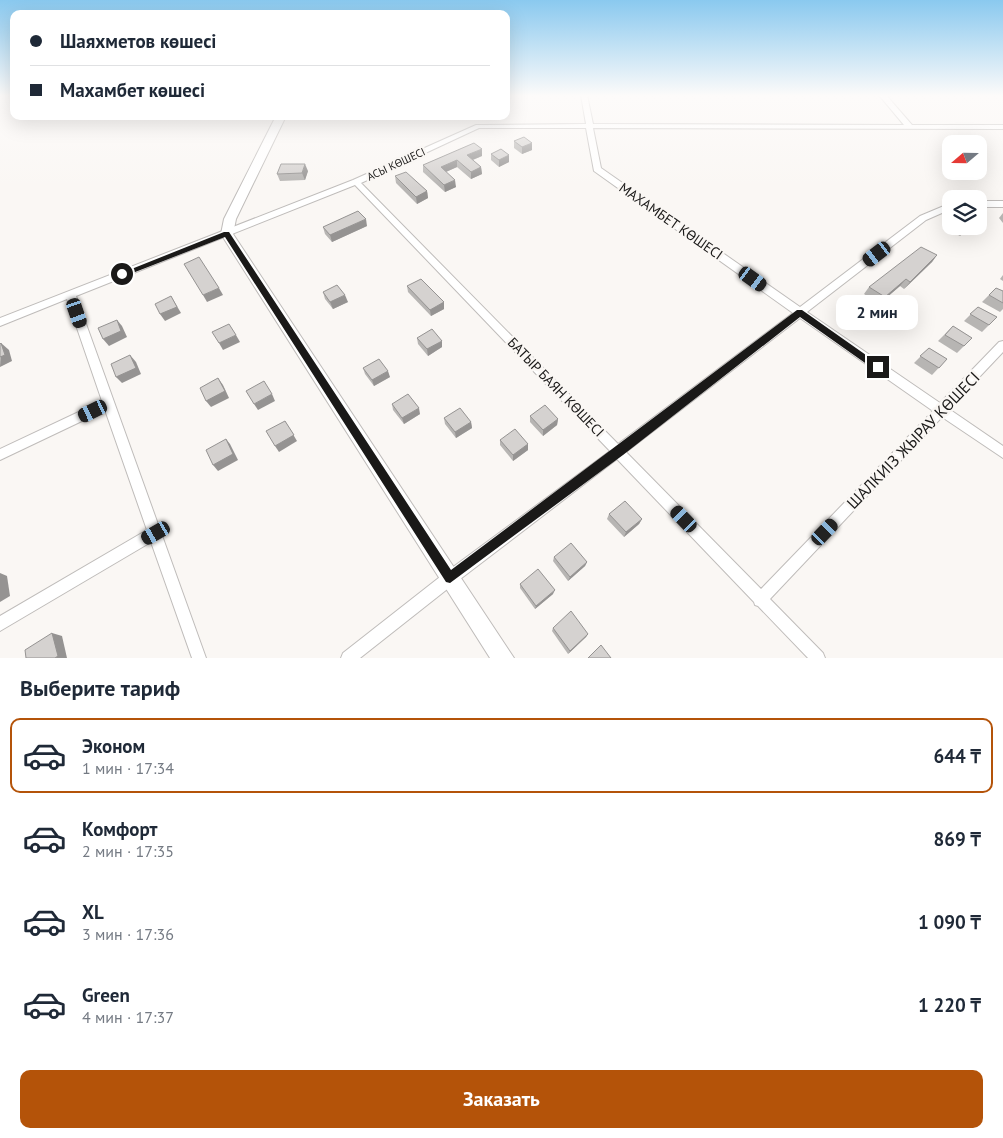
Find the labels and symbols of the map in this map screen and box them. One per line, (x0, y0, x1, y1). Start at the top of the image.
north arrow (942, 135, 988, 180)
street label: АСЫ КӨШЕСІ (365, 144, 427, 184)
street label: МАХАМБЕТ КӨШЕСІ (616, 178, 726, 264)
car (860, 239, 893, 269)
route start (111, 263, 133, 285)
car (736, 264, 769, 294)
callout: 2 мин (837, 294, 919, 330)
car (65, 296, 88, 330)
street label: БАТЫР БАЯН КӨШЕСІ (504, 334, 608, 440)
route end (867, 356, 889, 378)
street label: ШАЛКИІЗ ЖЫРАУ КӨШЕСІ (842, 367, 984, 513)
car (76, 398, 109, 424)
car (668, 503, 699, 535)
car (809, 516, 840, 548)
car (139, 519, 172, 547)

